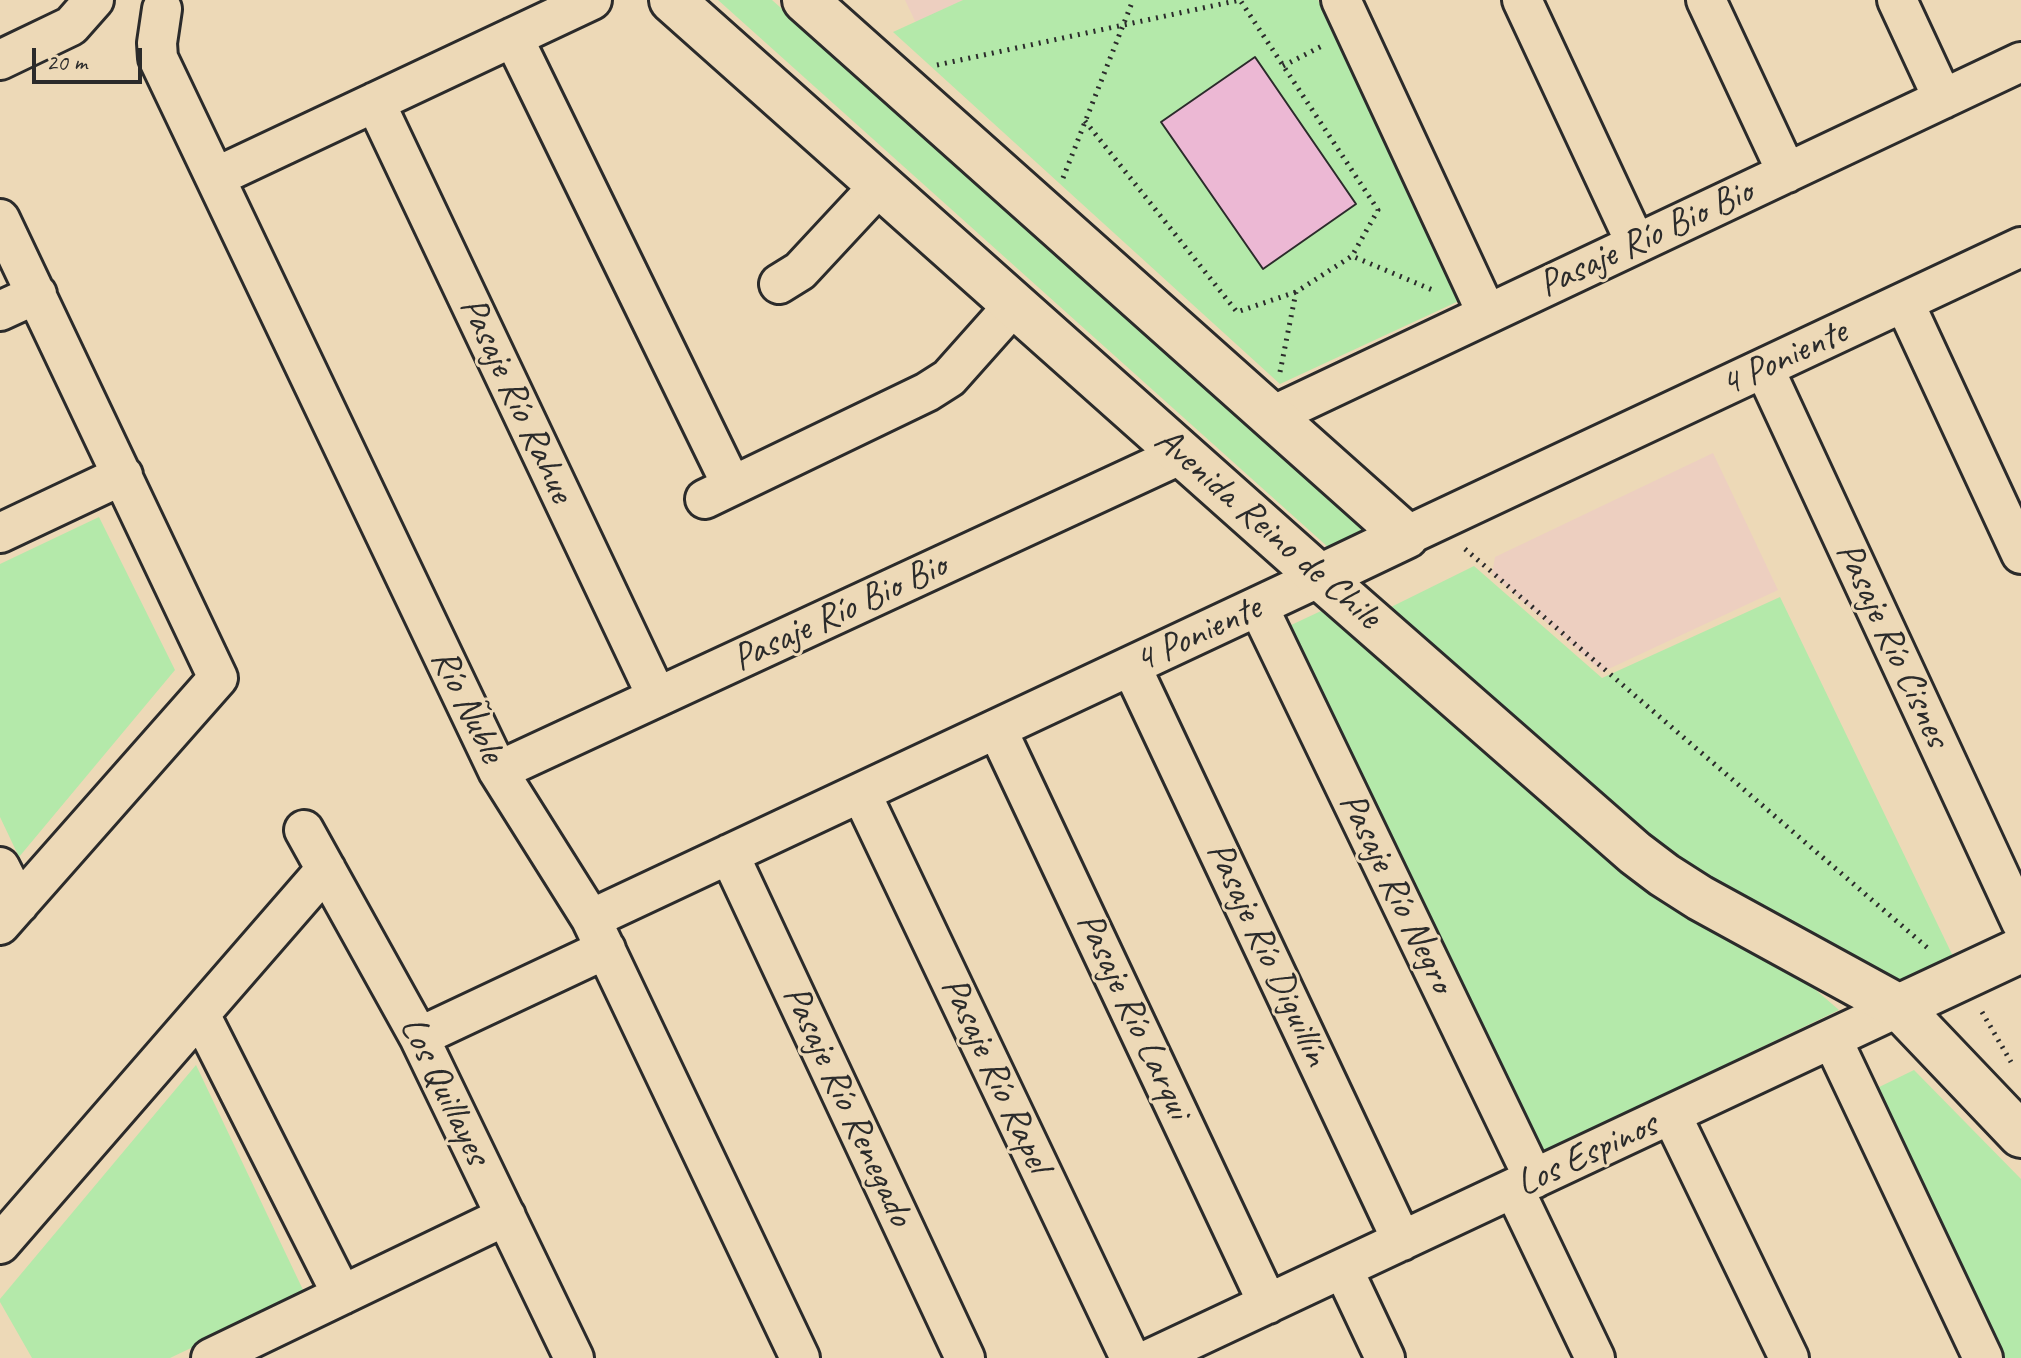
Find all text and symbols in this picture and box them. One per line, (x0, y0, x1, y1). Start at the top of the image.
scale bar (36, 32, 146, 82)
text: 20 m (46, 47, 87, 77)
street label: Pasaje Río Bio Bio (1532, 170, 1760, 308)
street label: Pasaje Río Rahue (449, 290, 583, 510)
street label: 4 Poniente (1713, 310, 1855, 408)
street label: Avenida Reino de Chile (1145, 418, 1389, 640)
street label: Pasaje Río Cisnes (1825, 535, 1959, 755)
street label: Pasaje Río Bio Bio (726, 544, 954, 682)
street label: 4 Poniente (1127, 586, 1269, 684)
street label: Río Ñuble (420, 642, 514, 770)
street label: Pasaje Río Negro (1328, 786, 1464, 1000)
street label: Pasaje Río Diguillín (1195, 835, 1339, 1073)
street label: Pasaje Río Larqui (1065, 906, 1201, 1126)
street label: Pasaje Río Rapel (930, 970, 1060, 1180)
street label: Pasaje Río Renegado (771, 979, 923, 1233)
street label: Los Quillayes (389, 1010, 499, 1172)
street label: Los Espinos (1510, 1103, 1664, 1207)

